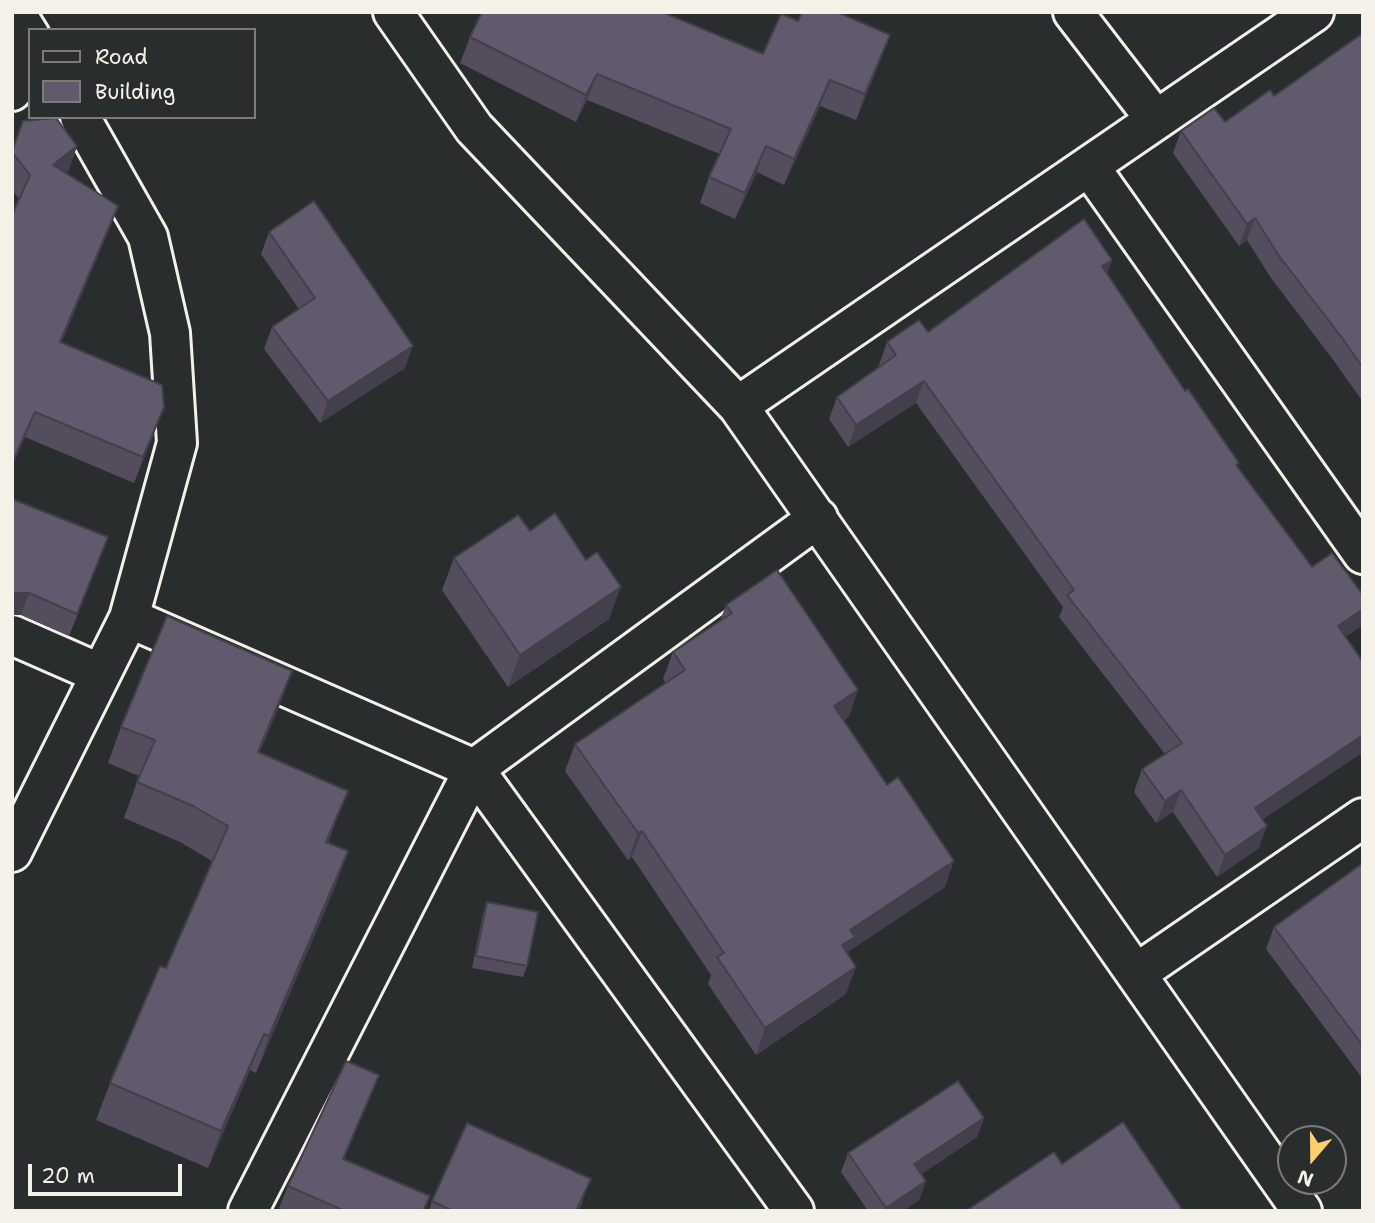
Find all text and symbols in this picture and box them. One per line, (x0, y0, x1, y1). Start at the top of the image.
legend (28, 28, 256, 119)
text: Road (95, 43, 148, 71)
text: Building (95, 78, 175, 106)
north arrow (1277, 1125, 1347, 1195)
scale bar (32, 1150, 186, 1194)
text: 20 m (41, 1162, 95, 1190)
text: N (1294, 1164, 1317, 1193)

